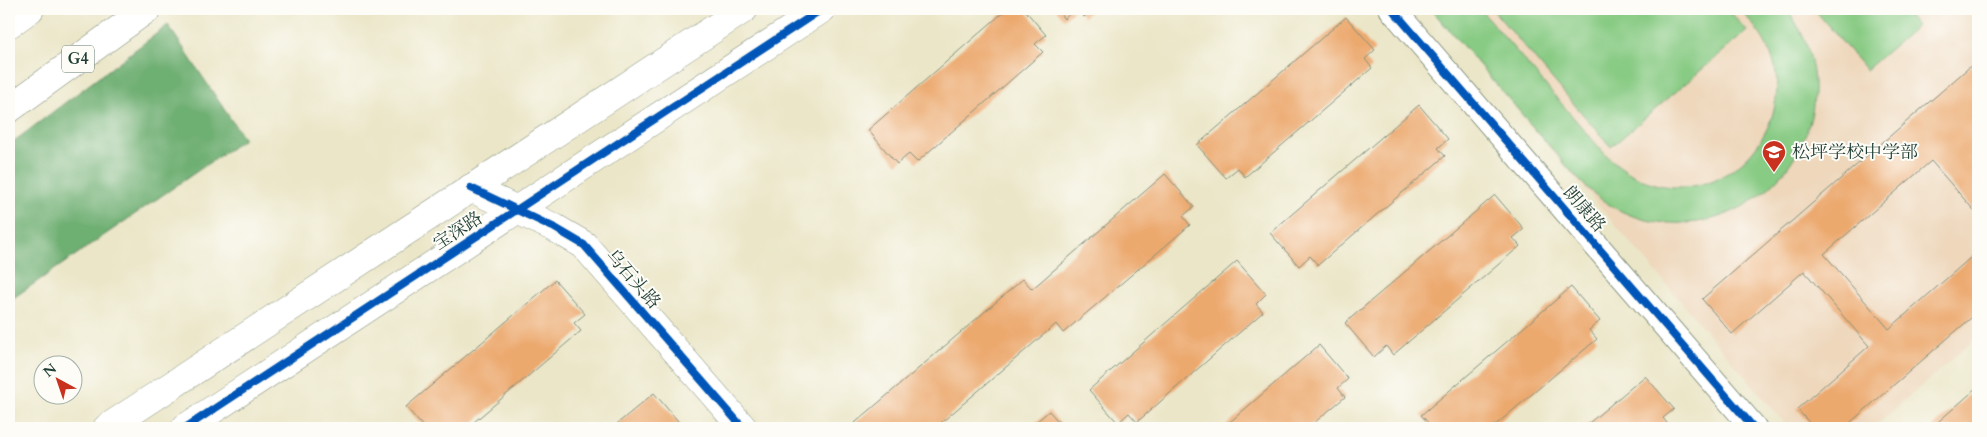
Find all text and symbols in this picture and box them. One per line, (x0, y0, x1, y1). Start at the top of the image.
road number: G4 (62, 46, 94, 72)
school or university icon: 松坪学校中学部 (1761, 139, 1787, 173)
place label: 松坪学校中学部 (1792, 140, 1918, 165)
street label: 朗康路 (1557, 180, 1611, 238)
street label: 宝深路 (429, 206, 487, 256)
street label: 乌石头路 (600, 244, 666, 314)
north arrow (32, 354, 82, 404)
text: N (39, 359, 61, 382)

